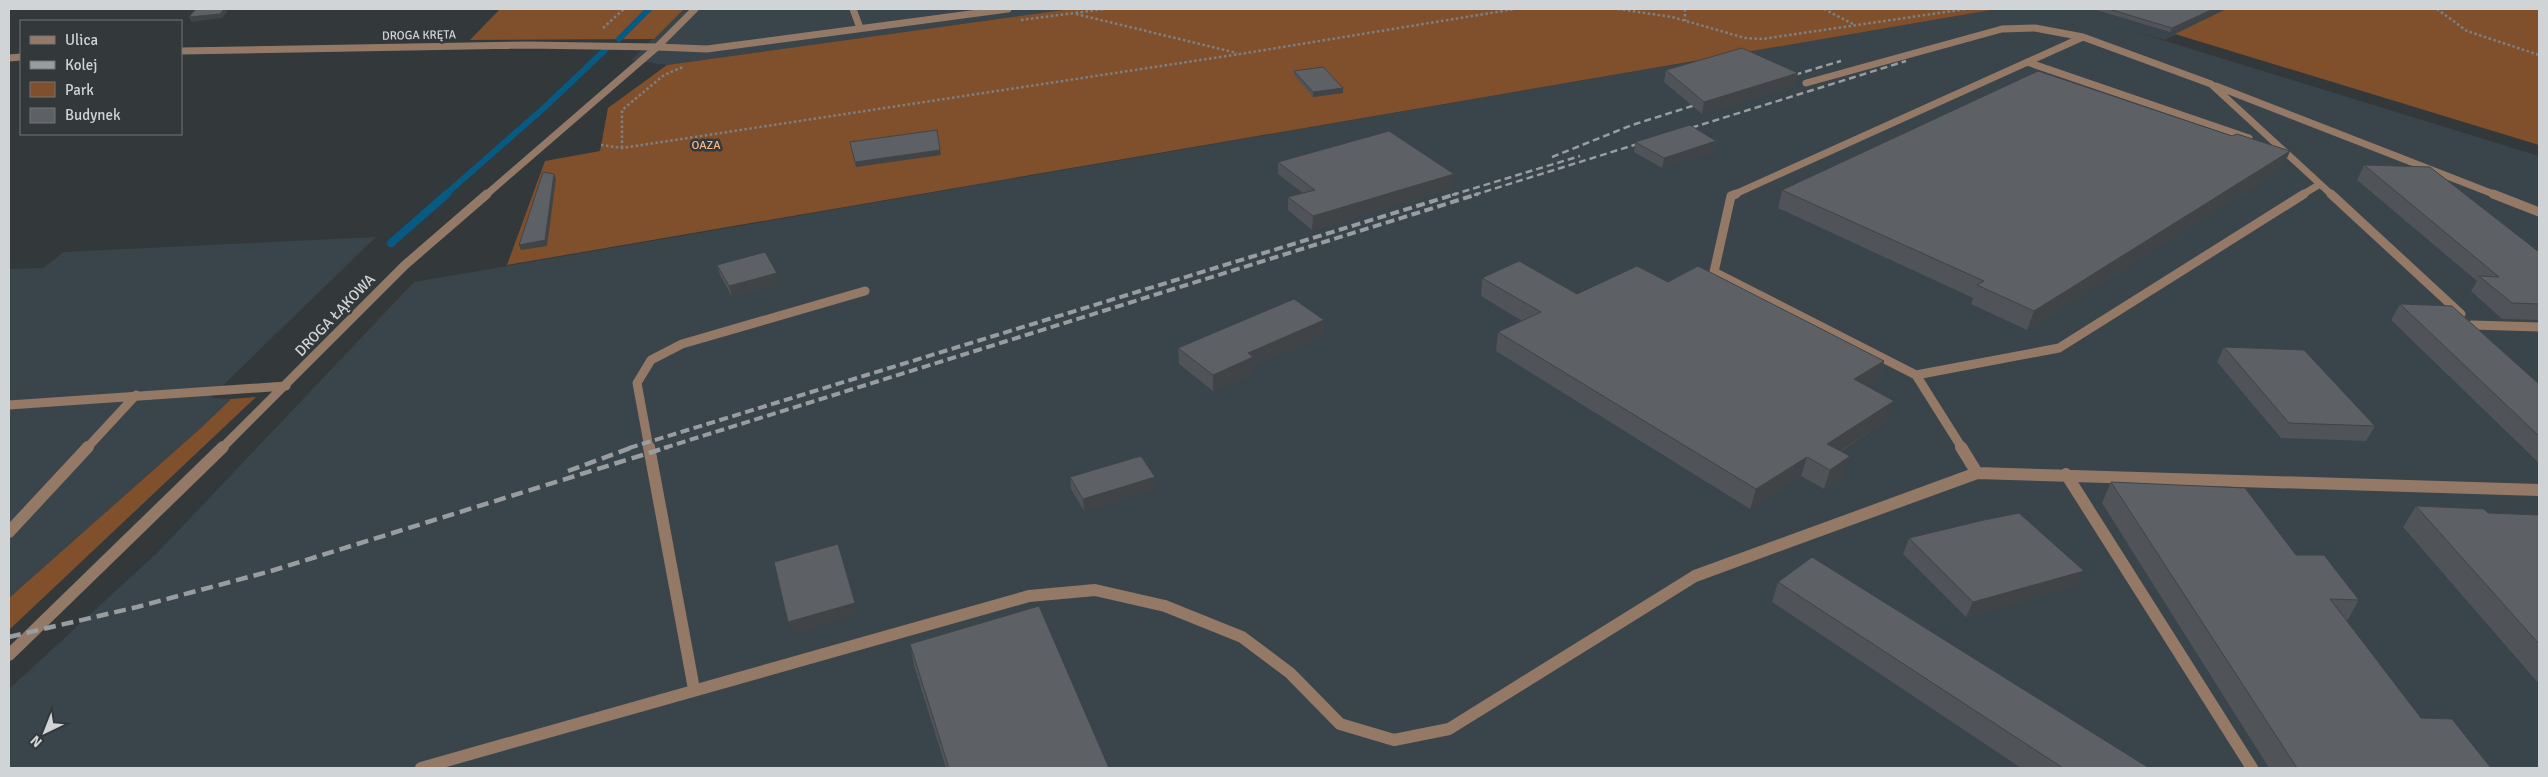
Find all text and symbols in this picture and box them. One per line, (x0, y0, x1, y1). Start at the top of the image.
legend (20, 20, 182, 135)
street label: DROGA KRĘTA (382, 27, 457, 44)
text: Ulica (65, 31, 98, 49)
text: Kolej (65, 56, 97, 74)
text: Park (65, 81, 94, 99)
text: Budynek (65, 106, 121, 124)
park label: OAZA (691, 138, 721, 153)
street label: DROGA ŁĄKOWA (291, 270, 379, 360)
north arrow (20, 707, 70, 757)
text: N (27, 732, 46, 751)

